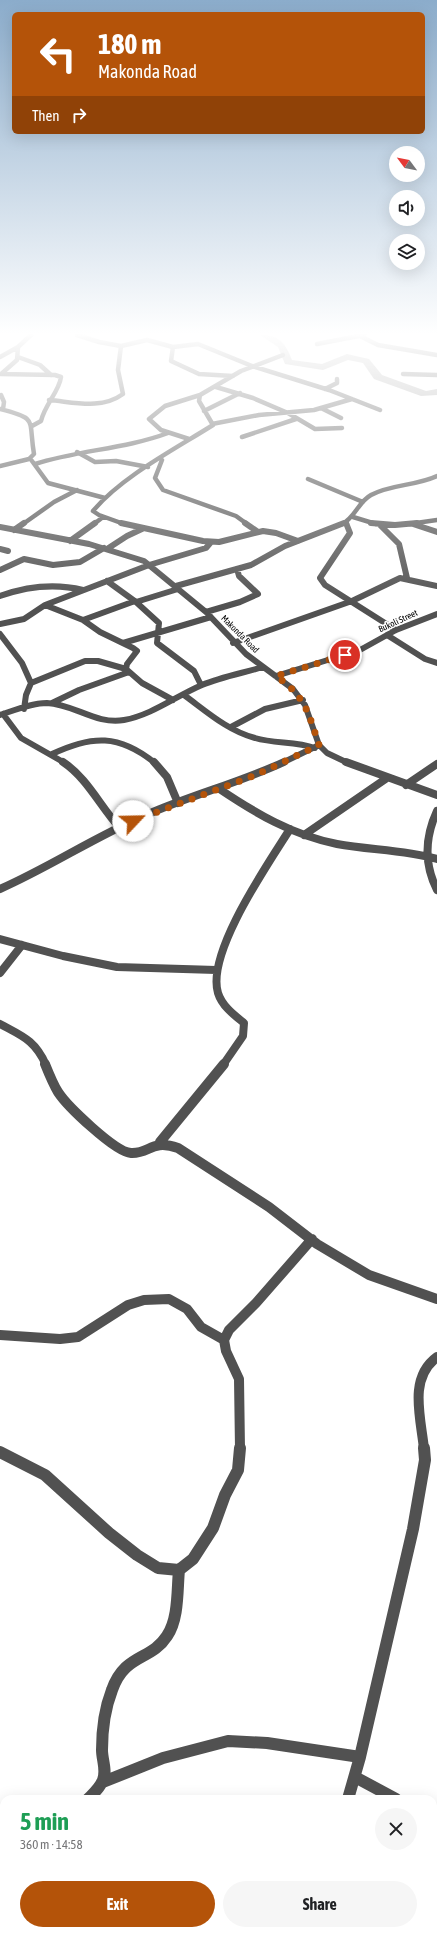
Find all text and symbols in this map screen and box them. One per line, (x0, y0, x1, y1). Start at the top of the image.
icon: left (32, 28, 84, 80)
text: 180 m (98, 28, 161, 60)
text: Makonda Road (98, 61, 197, 82)
icon: right (68, 104, 90, 126)
text: Then (32, 107, 60, 124)
north arrow (389, 146, 425, 182)
map controls (389, 146, 425, 270)
button: sound (389, 190, 425, 226)
button: layers (389, 234, 425, 270)
street label: Bukoli Street (377, 607, 420, 634)
street label: Makonda Road (219, 613, 261, 655)
pin (328, 638, 362, 672)
icon: arrive (334, 644, 356, 666)
position arrow (112, 800, 154, 842)
text: 5 min (20, 1808, 69, 1835)
button: close (375, 1808, 417, 1850)
text: 360 m · 14:58 (20, 1837, 83, 1852)
button: Exit (20, 1881, 215, 1927)
button: Share (223, 1881, 417, 1927)

